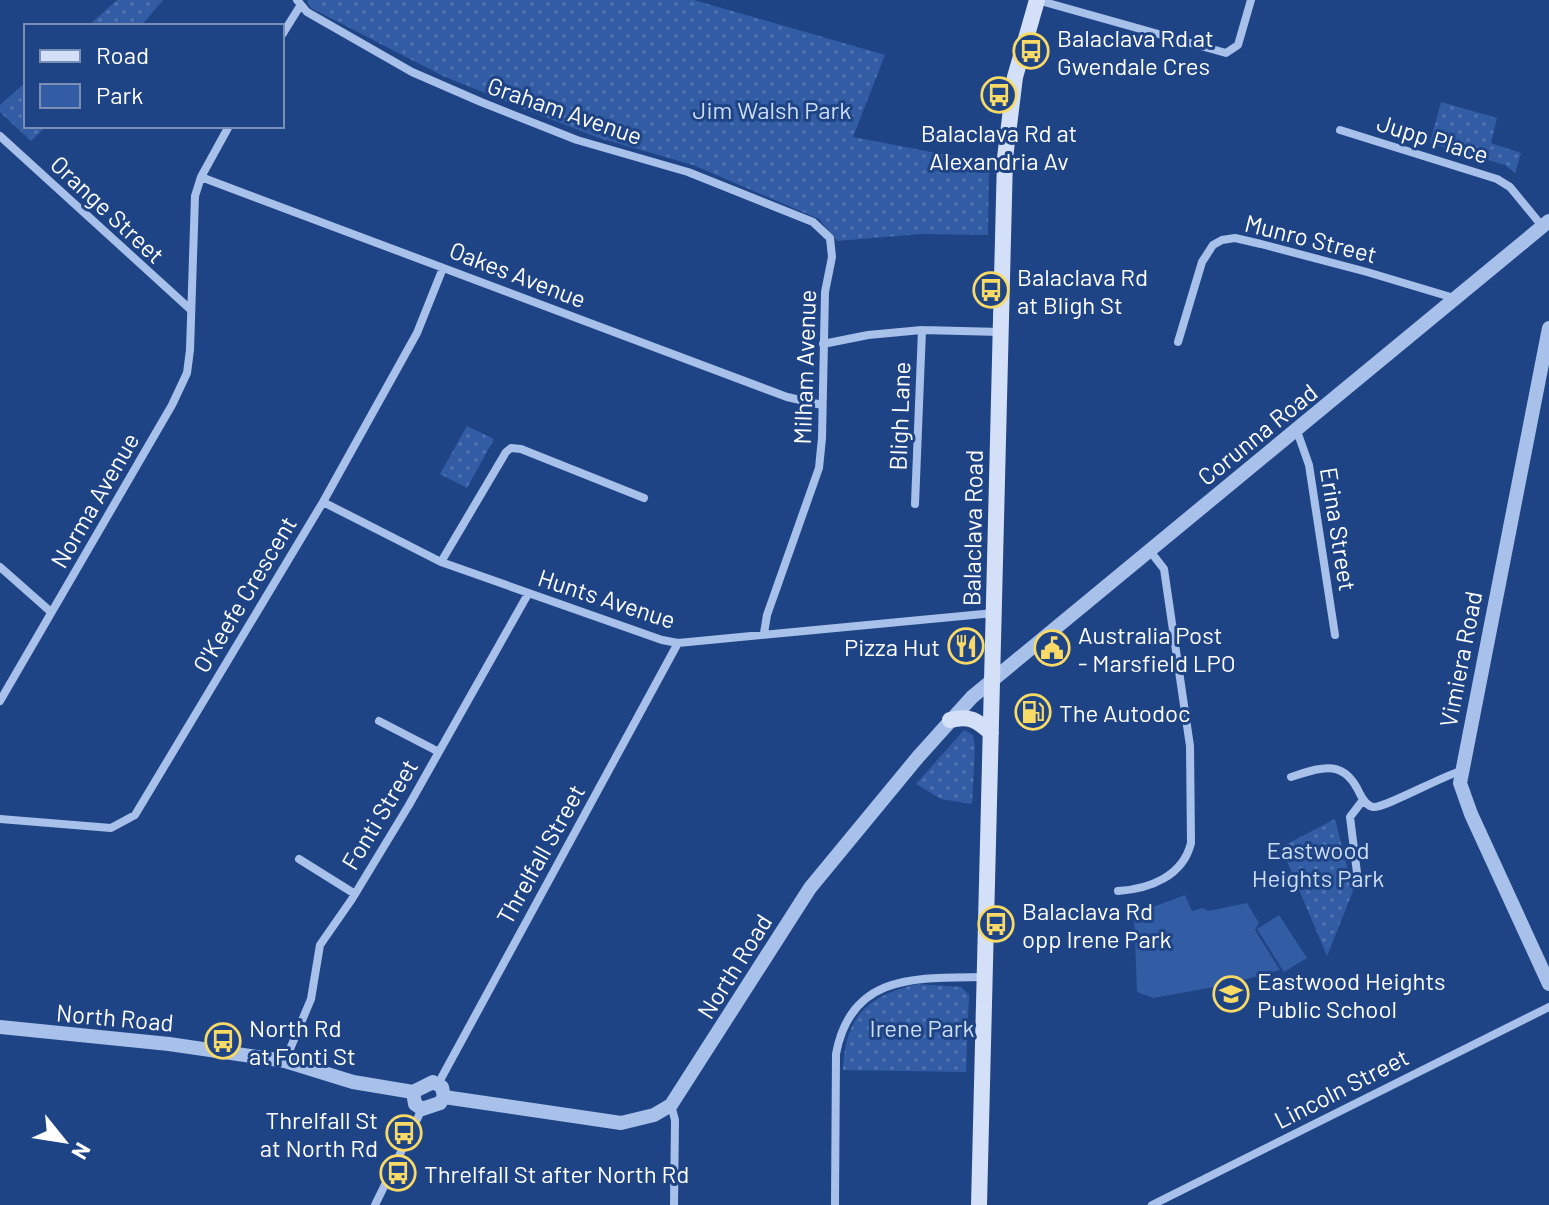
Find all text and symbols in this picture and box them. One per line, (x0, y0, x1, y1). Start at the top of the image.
place label: Balaclava Rd at Gwendale Cres (1057, 23, 1214, 80)
legend (24, 24, 284, 128)
bus stop icon: Balaclava Rd at Gwendale Cres (1012, 32, 1050, 70)
text: Road (96, 40, 149, 69)
street label: Graham Avenue (484, 70, 646, 150)
bus stop icon: Balaclava Rd at Alexandria Av (980, 76, 1018, 114)
text: Park (96, 80, 143, 109)
park label: Jim Walsh Park (693, 95, 851, 124)
street label: Jupp Place (1374, 107, 1492, 169)
place label: Balaclava Rd at Alexandria Av (921, 118, 1077, 175)
street label: Orange Street (45, 149, 171, 269)
street label: Munro Street (1242, 208, 1380, 268)
street label: Oakes Avenue (446, 235, 590, 313)
place label: Balaclava Rd at Bligh St (1017, 262, 1148, 319)
bus stop icon: Balaclava Rd at Bligh St (972, 271, 1010, 309)
street label: Milham Avenue (787, 289, 821, 445)
street label: Bligh Lane (883, 361, 915, 471)
street label: Corunna Road (1191, 377, 1323, 491)
street label: Norma Avenue (44, 427, 144, 573)
street label: Balaclava Road (956, 450, 988, 606)
street label: Erina Street (1315, 465, 1363, 593)
street label: O'Keefe Crescent (186, 511, 302, 677)
street label: Hunts Avenue (535, 562, 679, 634)
street label: Vimiera Road (1433, 589, 1487, 729)
place label: Australia Post - Marsfield LPO (1078, 620, 1236, 677)
restaurant icon: Pizza Hut (947, 627, 985, 665)
public building icon: Australia Post - Marsfield LPO (1033, 629, 1071, 667)
place label: Pizza Hut (844, 632, 940, 661)
fuel station icon: The Autodoc (1014, 693, 1052, 731)
place label: The Autodoc (1059, 698, 1191, 727)
street label: Fonti Street (335, 753, 423, 875)
street label: Threlfall Street (490, 779, 590, 929)
park label: Eastwood Heights Park (1252, 835, 1384, 892)
place label: Balaclava Rd opp Irene Park (1022, 896, 1172, 953)
bus stop icon: Balaclava Rd opp Irene Park (977, 905, 1015, 943)
street label: North Road (690, 908, 778, 1024)
place label: Eastwood Heights Public School (1257, 966, 1446, 1023)
school or university icon: Eastwood Heights Public School (1212, 975, 1250, 1013)
street label: North Road (55, 997, 175, 1037)
place label: North Rd at Fonti St (249, 1013, 356, 1070)
park label: Irene Park (869, 1013, 975, 1042)
bus stop icon: North Rd at Fonti St (204, 1022, 242, 1060)
street label: Lincoln Street (1269, 1042, 1413, 1134)
north arrow (24, 1101, 104, 1181)
place label: Threlfall St at North Rd (260, 1105, 378, 1162)
bus stop icon: Threlfall St at North Rd (385, 1114, 423, 1152)
text: N (67, 1139, 97, 1164)
bus stop icon: Threlfall St after North Rd (379, 1154, 417, 1192)
place label: Threlfall St after North Rd (424, 1159, 689, 1188)

